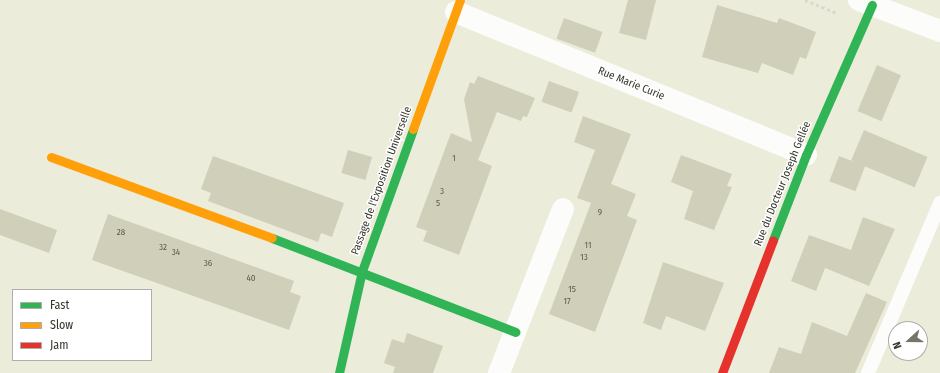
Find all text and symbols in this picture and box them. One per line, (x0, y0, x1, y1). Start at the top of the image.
street label: Rue Marie Curie (596, 65, 666, 103)
street label: Passage de l'Exposition Universelle (349, 105, 415, 257)
street label: Rue du Docteur Joseph Gellée (752, 120, 814, 248)
house number: 1 (452, 153, 456, 163)
house number: 3 (440, 186, 444, 196)
house number: 5 (436, 198, 440, 208)
house number: 9 (598, 207, 602, 217)
house number: 28 (117, 227, 125, 237)
house number: 11 (585, 240, 591, 250)
house number: 32 (159, 242, 167, 252)
house number: 34 (172, 247, 180, 257)
house number: 13 (580, 252, 588, 262)
house number: 36 (204, 258, 212, 268)
house number: 40 (246, 273, 256, 283)
house number: 15 (568, 284, 576, 294)
legend (12, 289, 152, 361)
house number: 17 (563, 296, 571, 306)
text: Fast (50, 298, 69, 312)
text: Slow (50, 318, 73, 332)
north arrow (888, 321, 928, 361)
text: Jam (50, 338, 68, 352)
text: N (890, 340, 905, 351)

